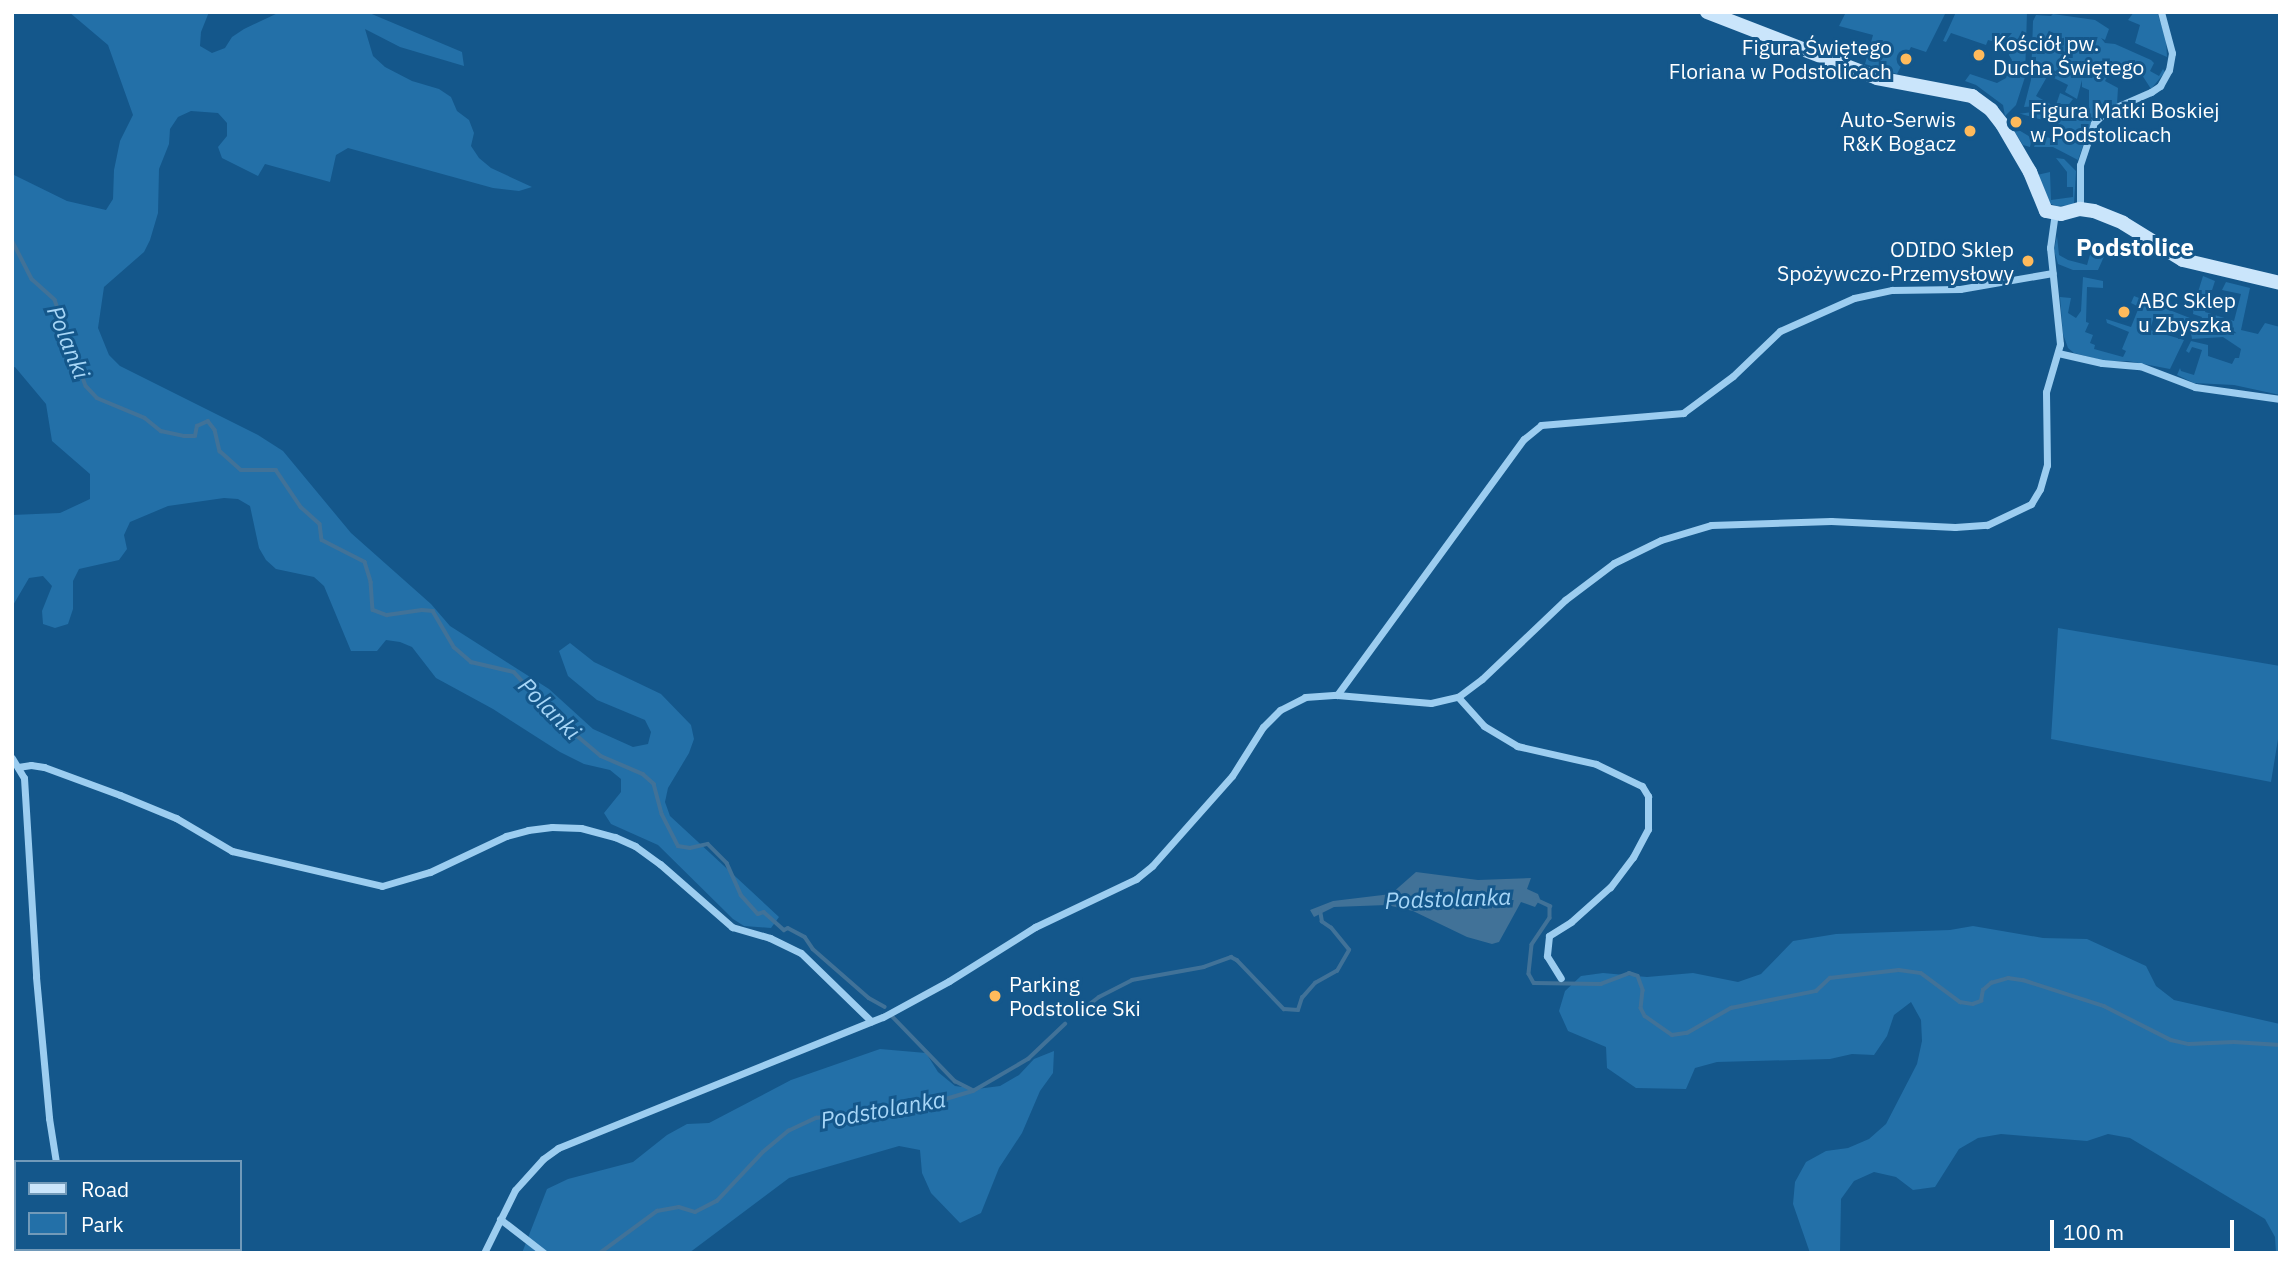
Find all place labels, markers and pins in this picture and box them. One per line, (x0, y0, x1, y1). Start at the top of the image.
place label: Kościół pw. Ducha Świętego (1993, 30, 2144, 80)
place label: Figura Świętego Floriana w Podstolicach (1669, 34, 1892, 84)
marker: Kościół pw. Ducha Świętego (1971, 47, 1987, 63)
marker: Figura Świętego Floriana w Podstolicach (1898, 51, 1914, 67)
place label: Figura Matki Boskiej w Podstolicach (2030, 97, 2219, 147)
place label: Auto-Serwis R&K Bogacz (1840, 106, 1956, 156)
marker: Figura Matki Boskiej w Podstolicach (2008, 114, 2024, 130)
marker: Auto-Serwis R&K Bogacz (1962, 123, 1978, 139)
place label: ODIDO Sklep Spożywczo-Przemysłowy (1777, 236, 2014, 286)
marker: ODIDO Sklep Spożywczo-Przemysłowy (2020, 253, 2036, 269)
place label: ABC Sklep u Zbyszka (2138, 287, 2236, 337)
marker: ABC Sklep u Zbyszka (2116, 304, 2132, 320)
place label: Parking Podstolice Ski (1009, 971, 1141, 1021)
marker: Parking Podstolice Ski (987, 988, 1003, 1004)

